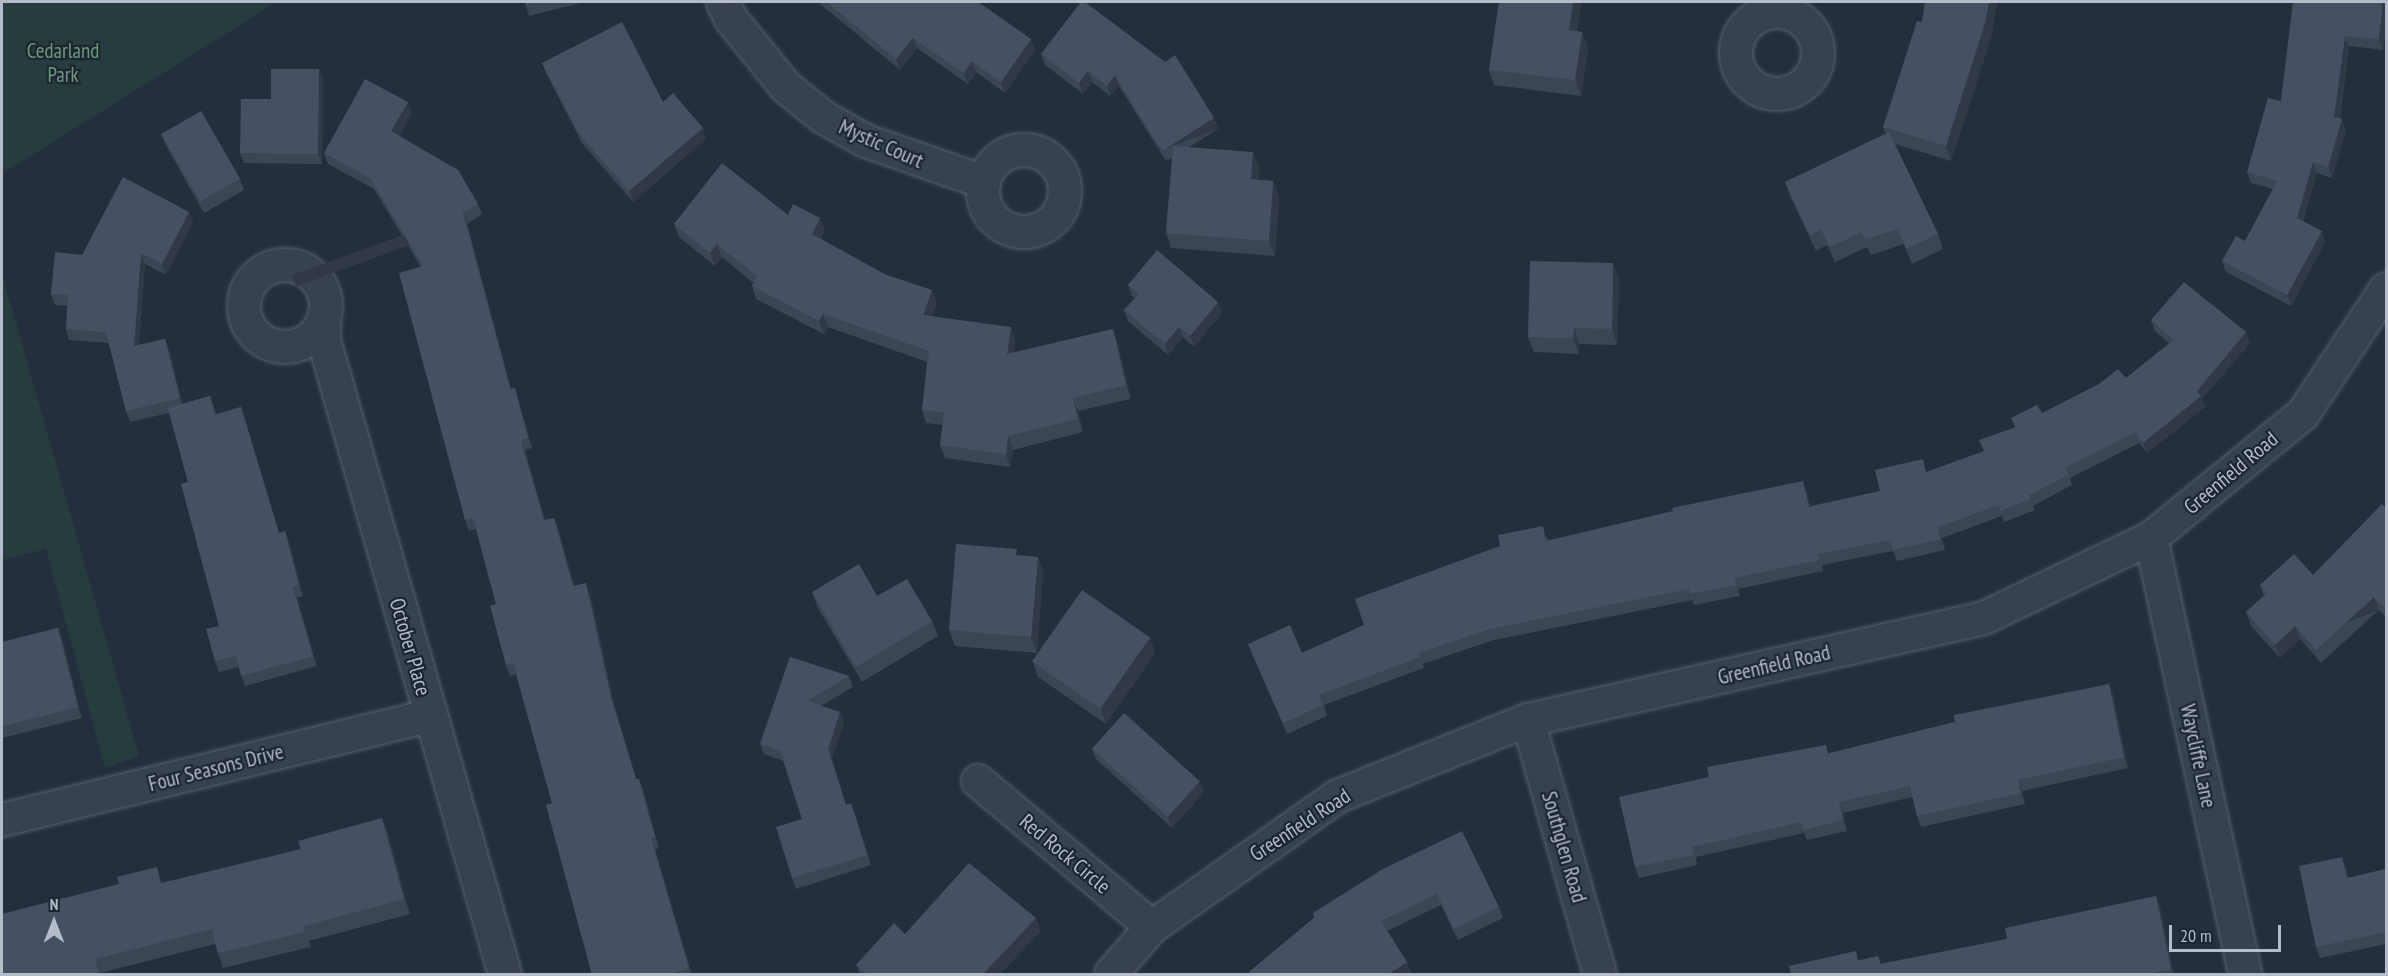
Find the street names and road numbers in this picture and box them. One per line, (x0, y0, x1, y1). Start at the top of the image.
street label: Mystic Court (835, 114, 927, 174)
street label: Greenfield Road (2179, 427, 2283, 519)
street label: October Place (384, 595, 436, 699)
street label: Greenfield Road (1715, 640, 1833, 690)
street label: Waycliffe Lane (2175, 702, 2221, 810)
street label: Four Seasons Drive (146, 739, 286, 797)
street label: Greenfield Road (1245, 783, 1355, 867)
street label: Southglen Road (1536, 789, 1592, 905)
street label: Red Rock Circle (1014, 809, 1116, 899)

